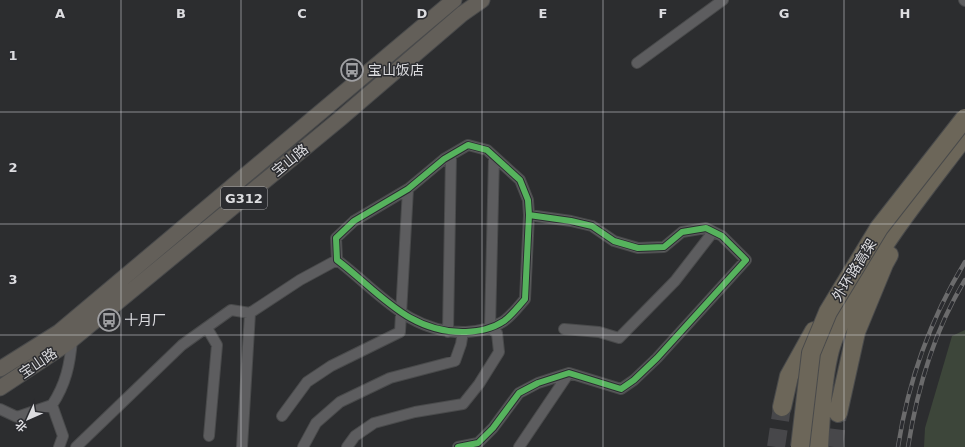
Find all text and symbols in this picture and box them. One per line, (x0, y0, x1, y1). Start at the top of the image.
text: A (55, 6, 65, 21)
text: B (176, 6, 186, 21)
text: C (297, 6, 307, 21)
text: D (417, 6, 428, 21)
text: E (539, 6, 547, 21)
text: F (659, 6, 667, 21)
text: G (779, 6, 789, 21)
text: H (900, 6, 910, 21)
text: 1 (8, 48, 18, 63)
bus stop icon: 宝山饭店 (339, 57, 365, 83)
place label: 宝山饭店 (368, 62, 424, 78)
street label: 宝山路 (269, 141, 311, 179)
text: 2 (8, 160, 18, 175)
road number: G312 (221, 187, 267, 209)
street label: 外环路高架 (829, 236, 879, 304)
text: 3 (8, 272, 18, 287)
bus stop icon: 十月厂 (96, 307, 122, 333)
place label: 十月厂 (124, 312, 166, 328)
street label: 宝山路 (16, 345, 60, 381)
north arrow (8, 399, 48, 439)
text: 北 (13, 417, 30, 434)

